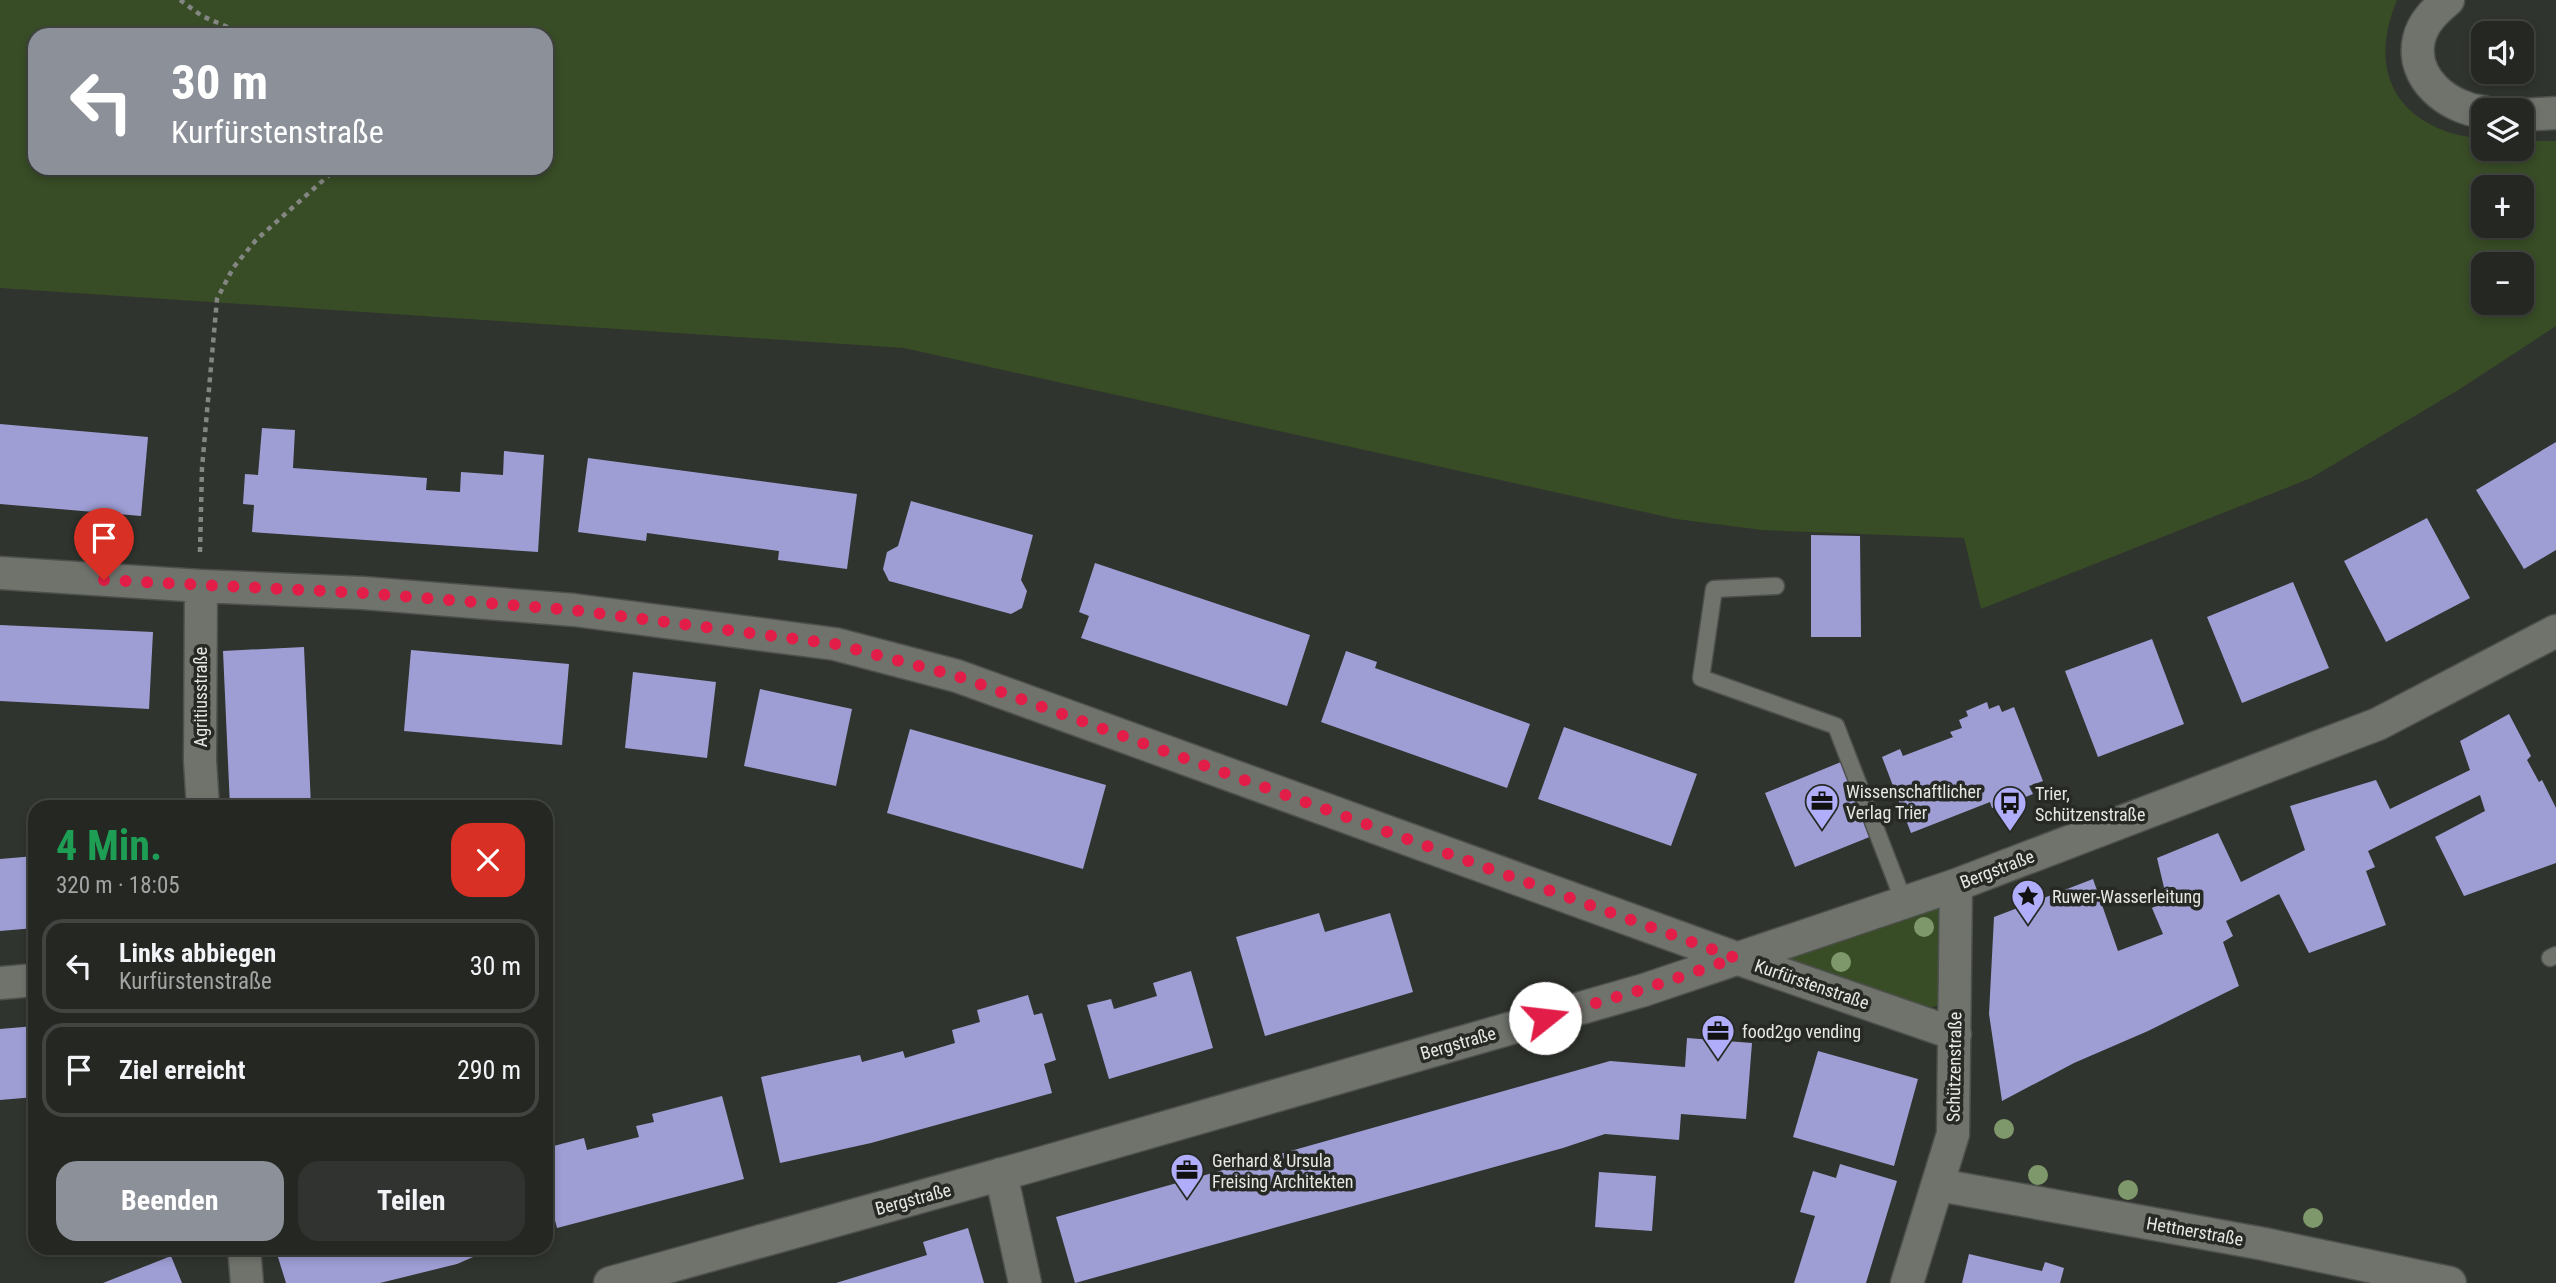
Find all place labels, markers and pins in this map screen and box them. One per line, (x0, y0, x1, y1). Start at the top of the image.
pin (74, 508, 134, 580)
place label: Wissenschaftlicher Verlag Trier (1846, 781, 1982, 823)
office icon: Wissenschaftlicher Verlag Trier (1803, 782, 1841, 831)
place label: Trier, Schützenstraße (2035, 783, 2145, 825)
bus stop icon: Trier, Schützenstraße (1991, 784, 2029, 833)
place icon: Ruwer-Wasserleitung (2009, 877, 2047, 926)
place label: Ruwer-Wasserleitung (2052, 886, 2201, 907)
office icon: food2go vending (1699, 1012, 1737, 1061)
place label: food2go vending (1742, 1021, 1861, 1042)
place label: Gerhard & Ursula Freising Architekten (1212, 1150, 1354, 1192)
office icon: Gerhard & Ursula Freising Architekten (1168, 1151, 1206, 1200)

